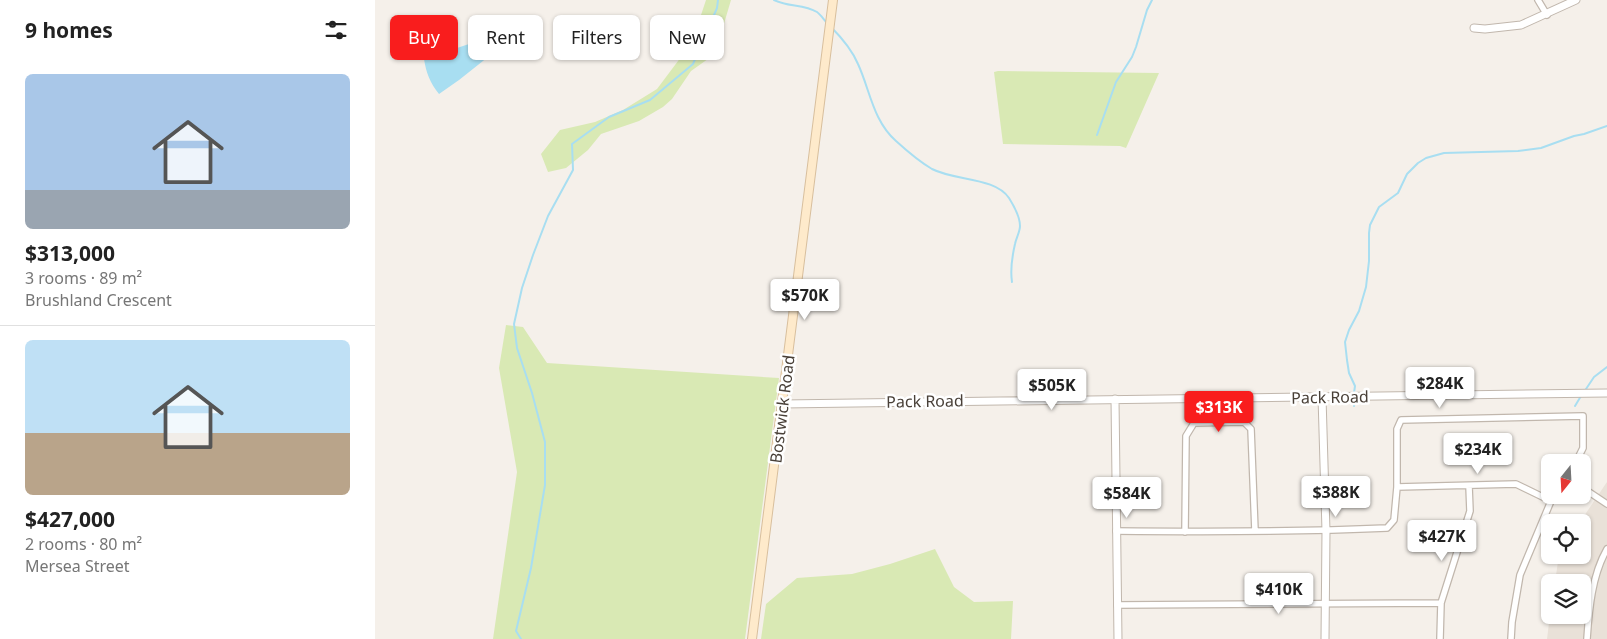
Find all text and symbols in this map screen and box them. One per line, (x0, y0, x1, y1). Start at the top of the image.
chip: Buy (390, 15, 458, 60)
chip: Rent (468, 15, 543, 60)
chip: Filters (553, 15, 640, 60)
chip: New (650, 15, 724, 60)
text: 9 homes (25, 16, 113, 44)
icon: filters (322, 16, 350, 44)
icon: home (143, 107, 233, 197)
text: $313,000 (25, 239, 115, 267)
text: 3 rooms · 89 m² (25, 267, 142, 289)
pin: $570K (770, 278, 840, 321)
text: $570K (781, 284, 829, 306)
text: Brushland Crescent (25, 289, 172, 311)
street label: Bostwick Road (764, 354, 800, 464)
pin: $284K (1405, 366, 1475, 409)
pin: $505K (1017, 368, 1087, 411)
icon: home (143, 372, 233, 462)
text: $284K (1416, 372, 1464, 394)
text: $505K (1028, 374, 1076, 396)
street label: Pack Road (1291, 385, 1369, 409)
street label: Pack Road (886, 389, 964, 413)
pin: $313K (1184, 390, 1254, 433)
text: $313K (1195, 396, 1243, 418)
pin: $234K (1443, 432, 1513, 475)
text: $234K (1454, 438, 1502, 460)
north arrow (1541, 454, 1591, 504)
map controls (1541, 454, 1591, 624)
pin: $584K (1092, 476, 1162, 519)
pin: $388K (1301, 476, 1371, 518)
text: $388K (1312, 481, 1360, 503)
text: $584K (1103, 482, 1151, 504)
text: $427,000 (25, 505, 115, 533)
button: locate (1541, 514, 1591, 564)
pin: $427K (1407, 520, 1477, 562)
text: $427K (1418, 525, 1466, 547)
text: 2 rooms · 80 m² (25, 533, 142, 555)
text: Mersea Street (25, 555, 130, 577)
pin: $410K (1244, 572, 1314, 615)
button: layers (1541, 574, 1591, 624)
text: $410K (1255, 578, 1303, 600)

